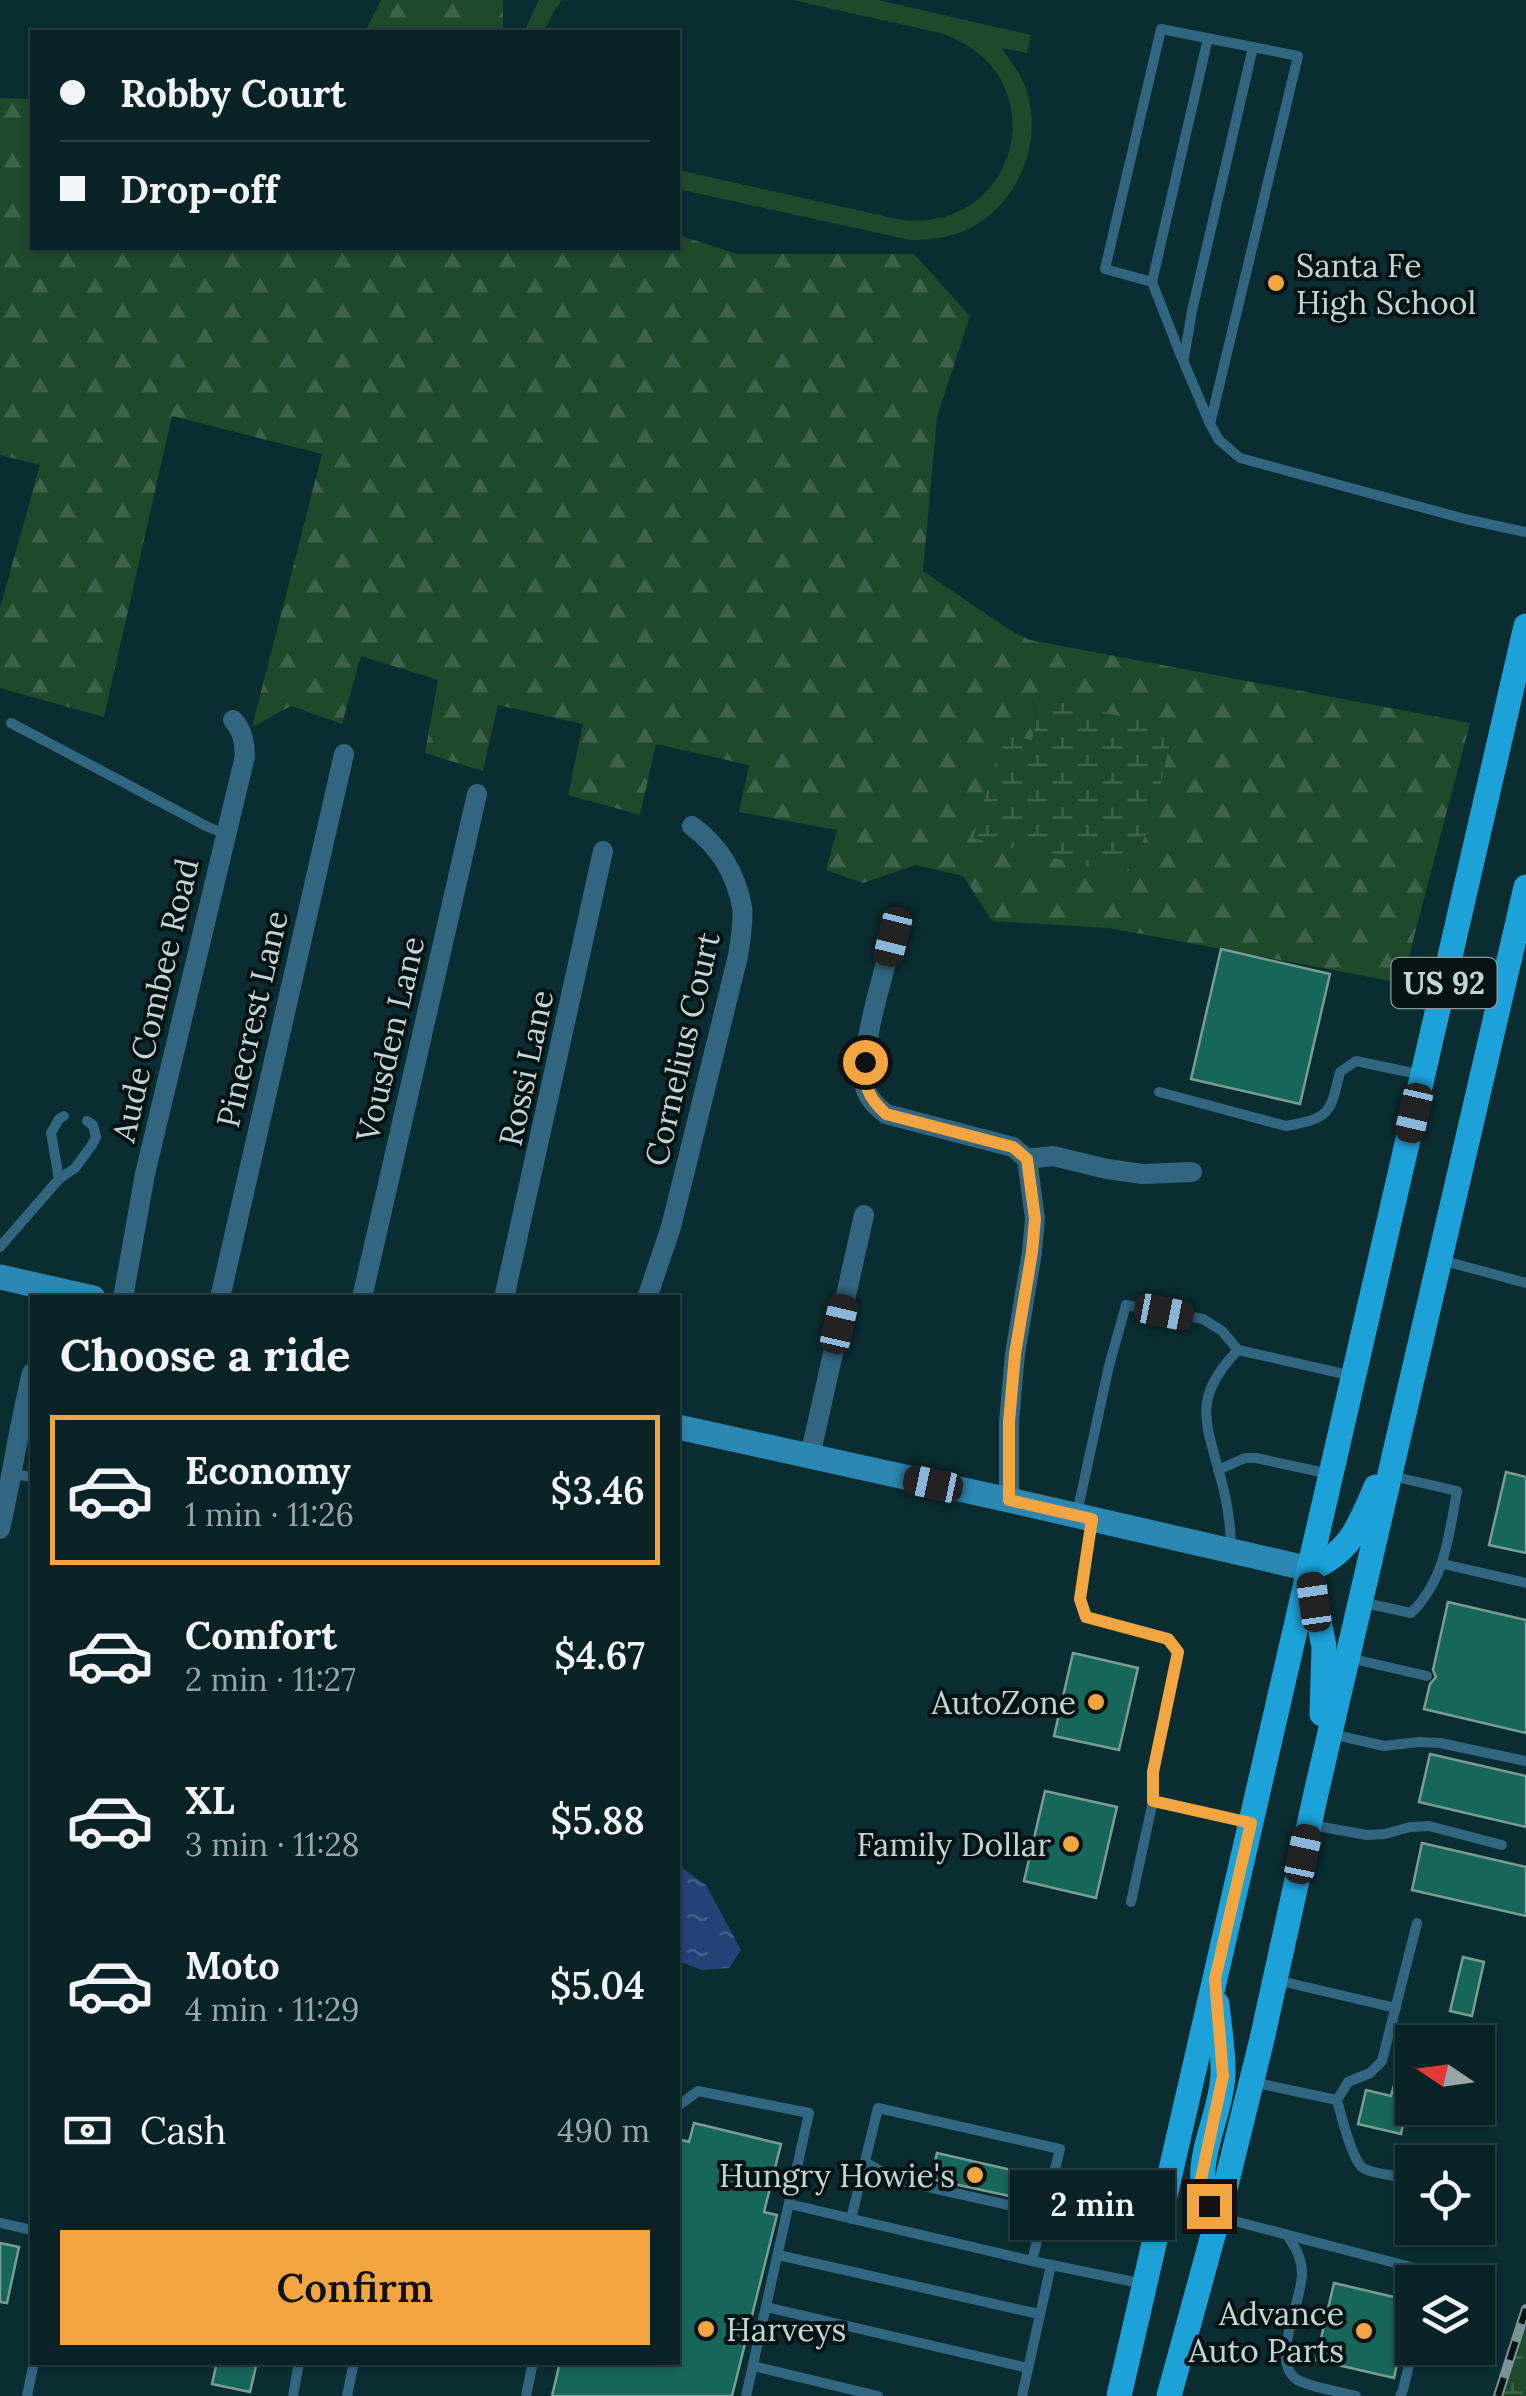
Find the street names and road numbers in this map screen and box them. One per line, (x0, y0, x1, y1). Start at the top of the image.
street label: Aude Combee Road (102, 854, 208, 1147)
street label: Pinecrest Lane (207, 907, 297, 1131)
street label: Cornelius Court (635, 928, 729, 1170)
street label: Vousden Lane (346, 933, 433, 1146)
road number: US 92 (1392, 958, 1496, 1008)
street label: Rossi Lane (490, 986, 562, 1150)

